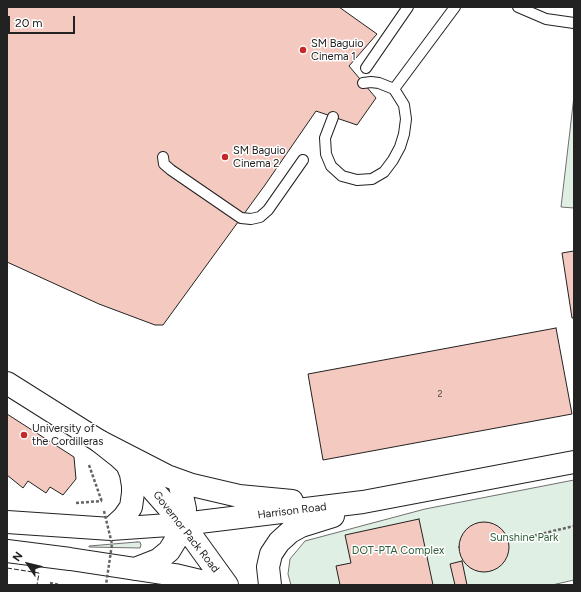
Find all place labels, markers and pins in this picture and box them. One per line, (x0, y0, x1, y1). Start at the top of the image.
place label: SM Baguio Cinema 1 (311, 37, 364, 63)
marker: SM Baguio Cinema 1 (298, 45, 308, 55)
place label: SM Baguio Cinema 2 (233, 144, 286, 170)
marker: SM Baguio Cinema 2 (220, 152, 230, 162)
place label: University of the Cordilleras (32, 422, 103, 448)
marker: University of the Cordilleras (19, 430, 29, 440)

